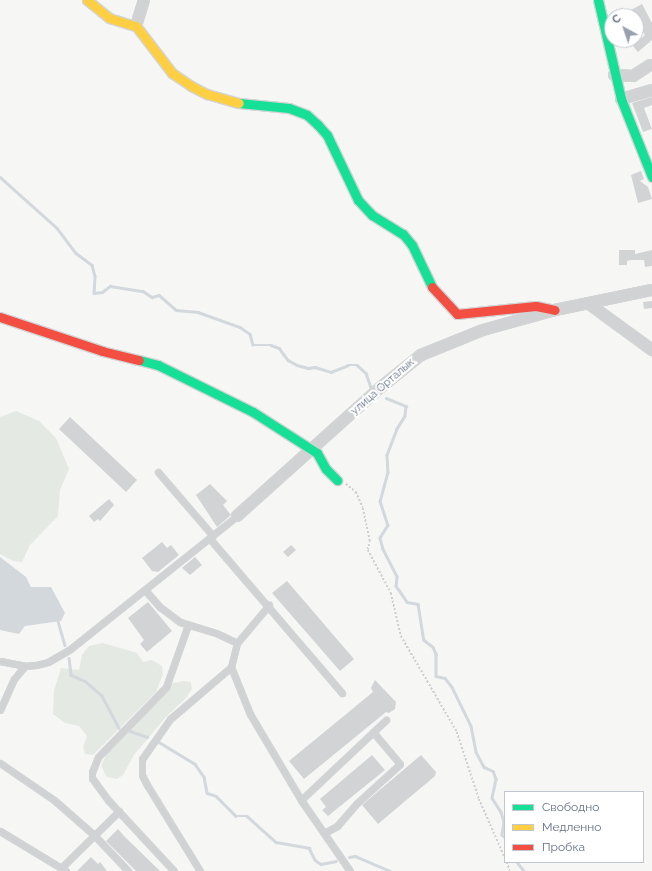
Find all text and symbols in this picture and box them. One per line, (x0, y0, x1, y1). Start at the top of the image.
north arrow (604, 8, 644, 48)
text: С (610, 12, 624, 27)
street label: улица Орталык (349, 356, 417, 418)
legend (504, 791, 644, 863)
text: Свободно (542, 800, 599, 814)
text: Медленно (542, 820, 601, 834)
text: Пробка (542, 840, 585, 854)

